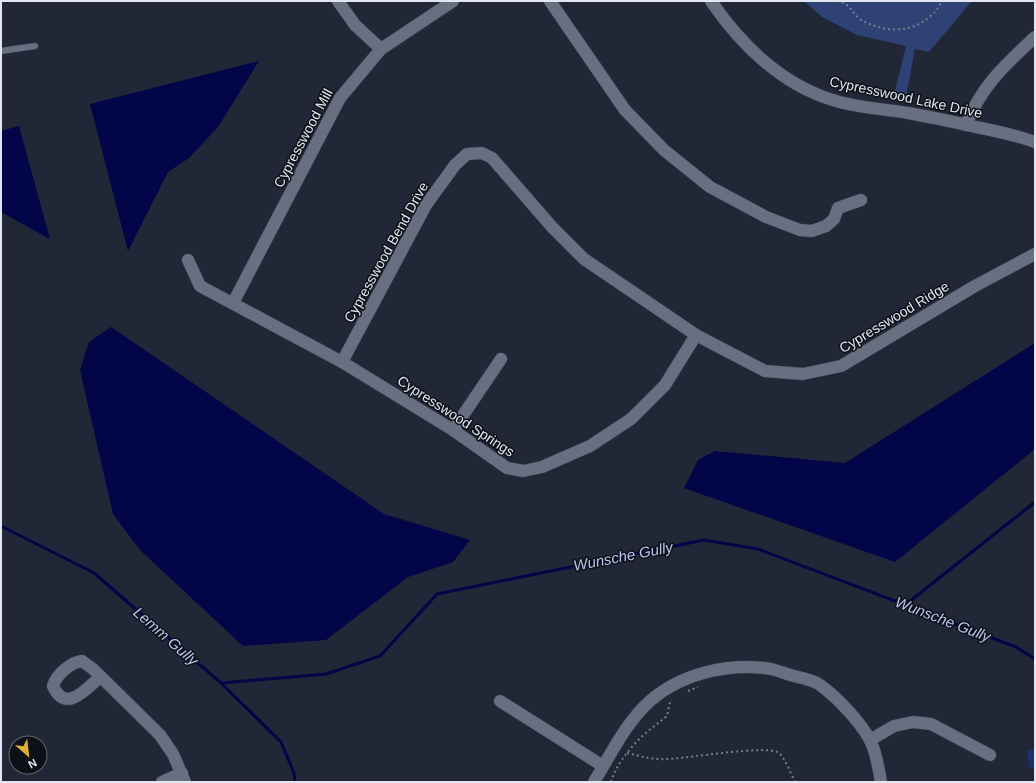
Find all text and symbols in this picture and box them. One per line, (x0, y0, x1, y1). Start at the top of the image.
street label: Cypresswood Lake Drive (828, 73, 984, 121)
street label: Cypresswood Mill (270, 86, 336, 190)
street label: Cypresswood Bend Drive (341, 179, 431, 325)
street label: Cypresswood Ridge (836, 278, 952, 356)
street label: Cypresswood Springs (395, 372, 517, 460)
water label: Wunsche Gully (572, 538, 676, 574)
water label: Wunsche Gully (893, 593, 995, 646)
water label: Lemm Gully (130, 603, 203, 670)
north arrow (8, 735, 48, 775)
text: N (26, 757, 39, 771)

